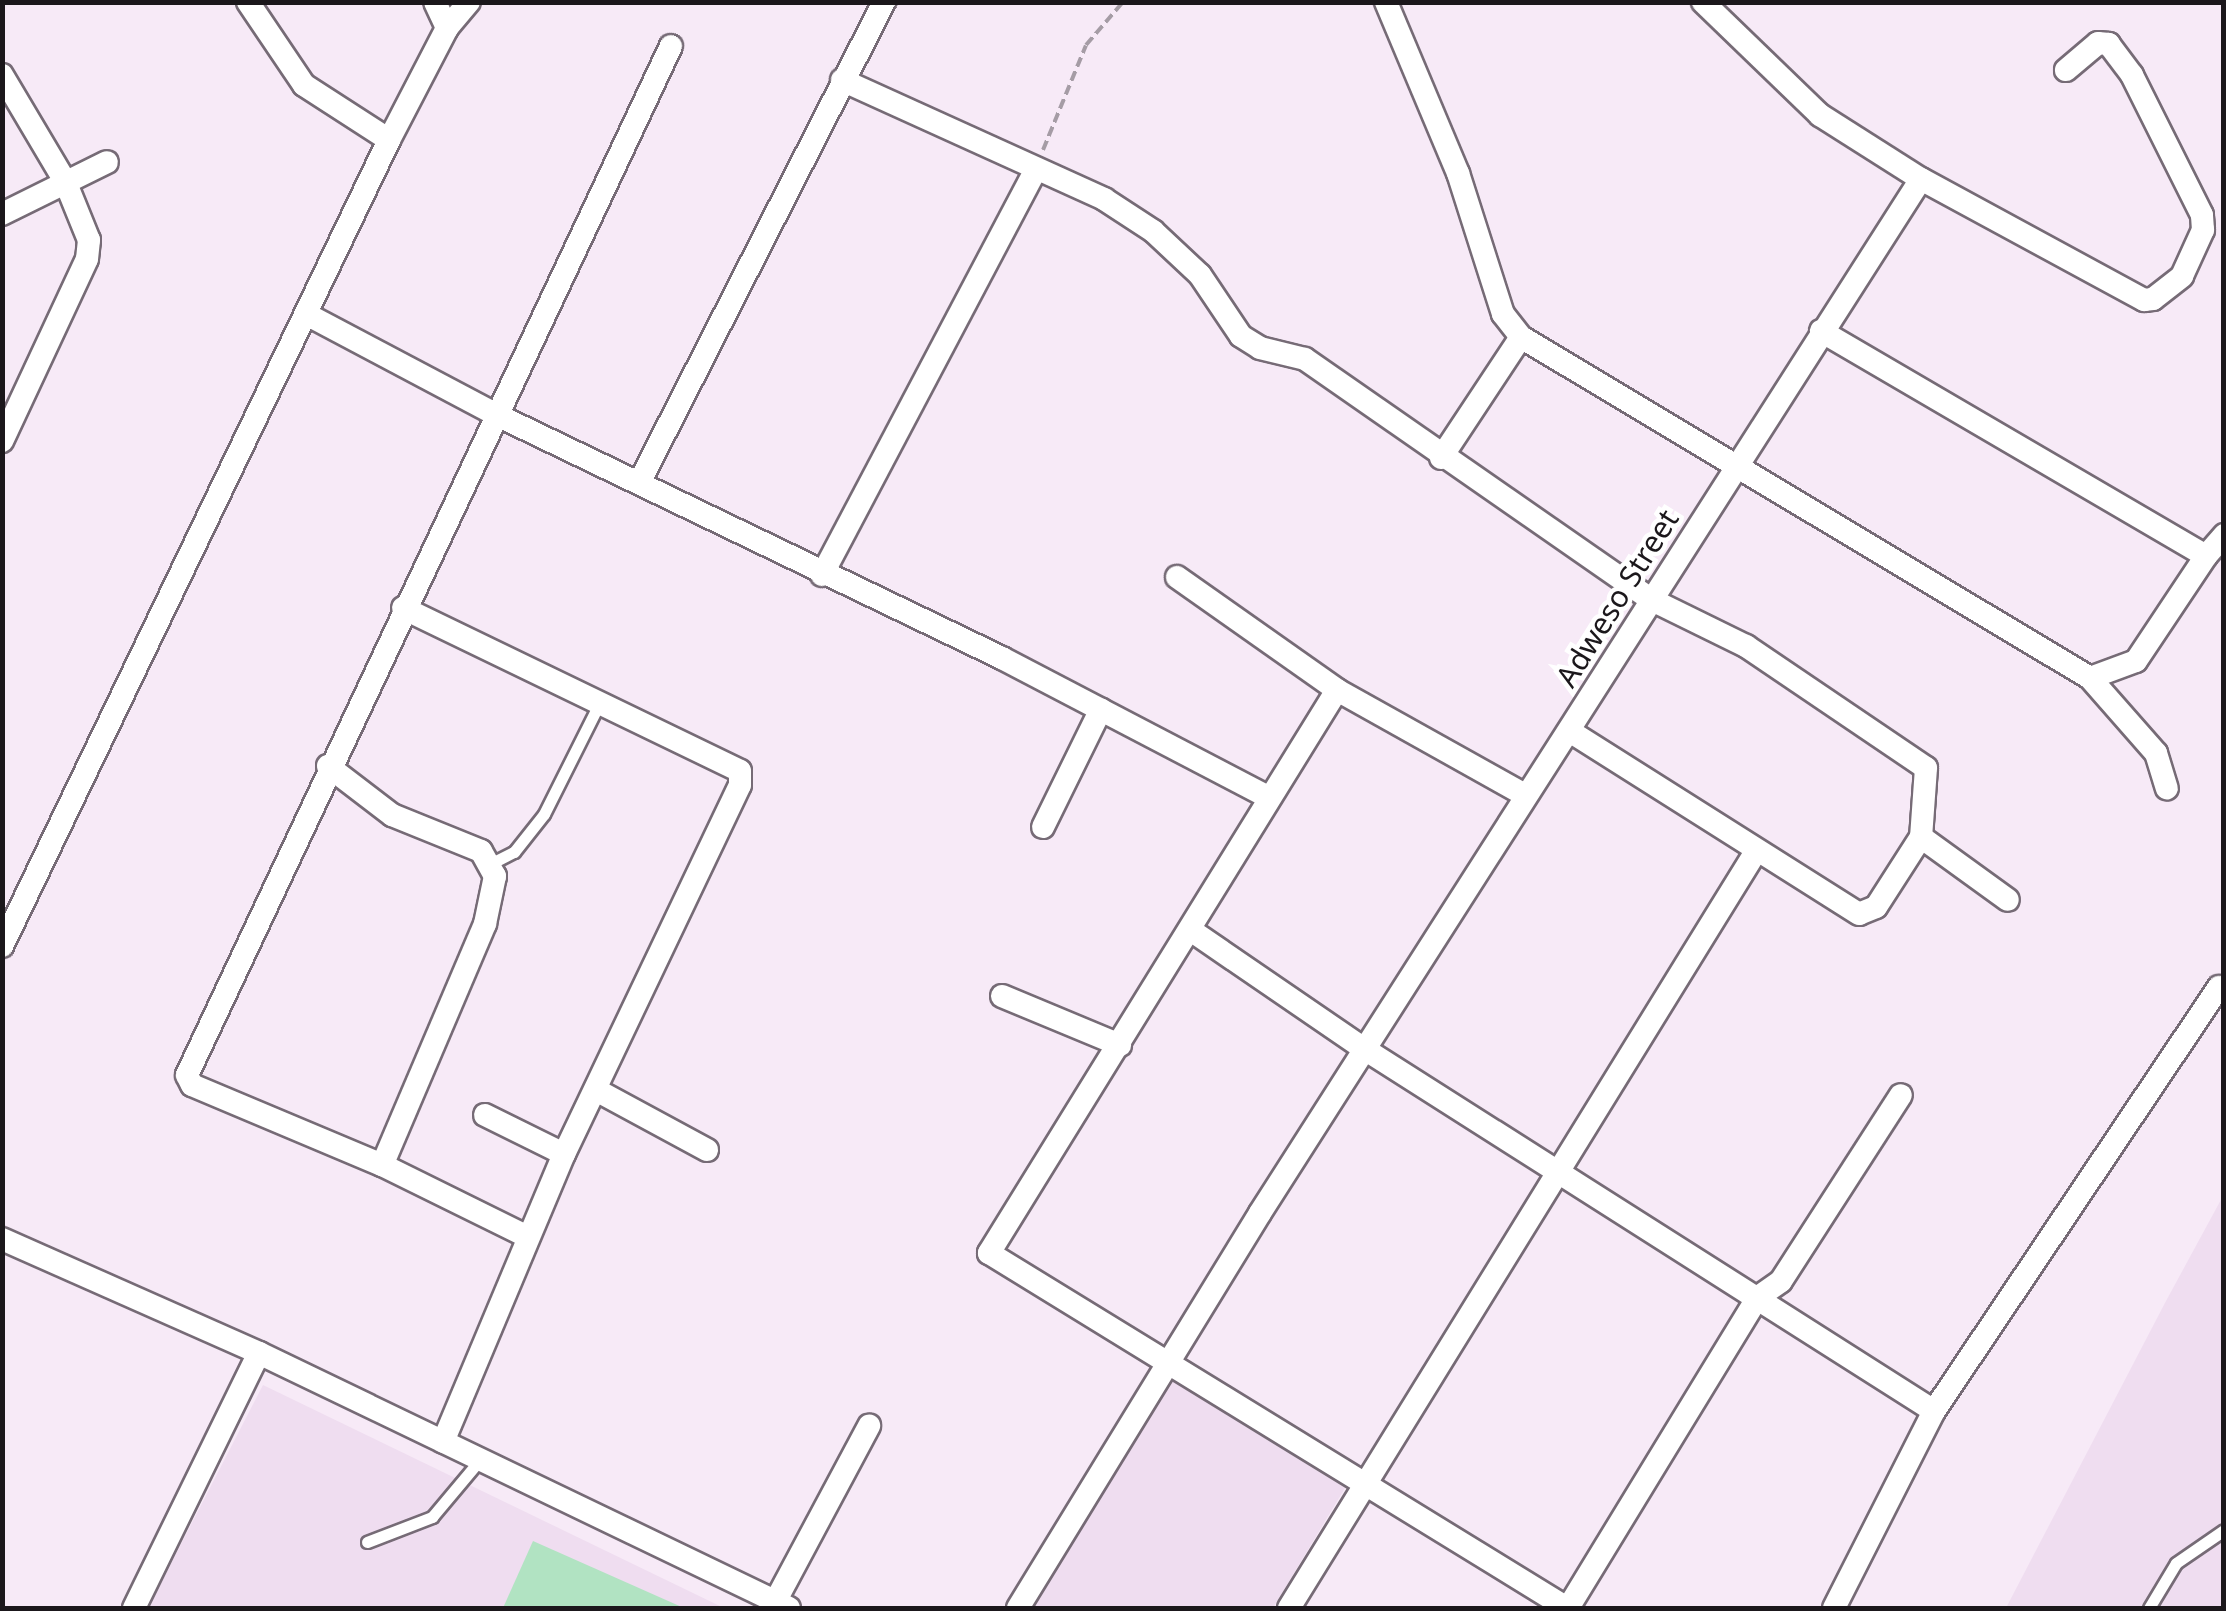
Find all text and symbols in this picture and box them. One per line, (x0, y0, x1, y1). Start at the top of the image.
street label: Adweso Street (1548, 503, 1686, 693)

